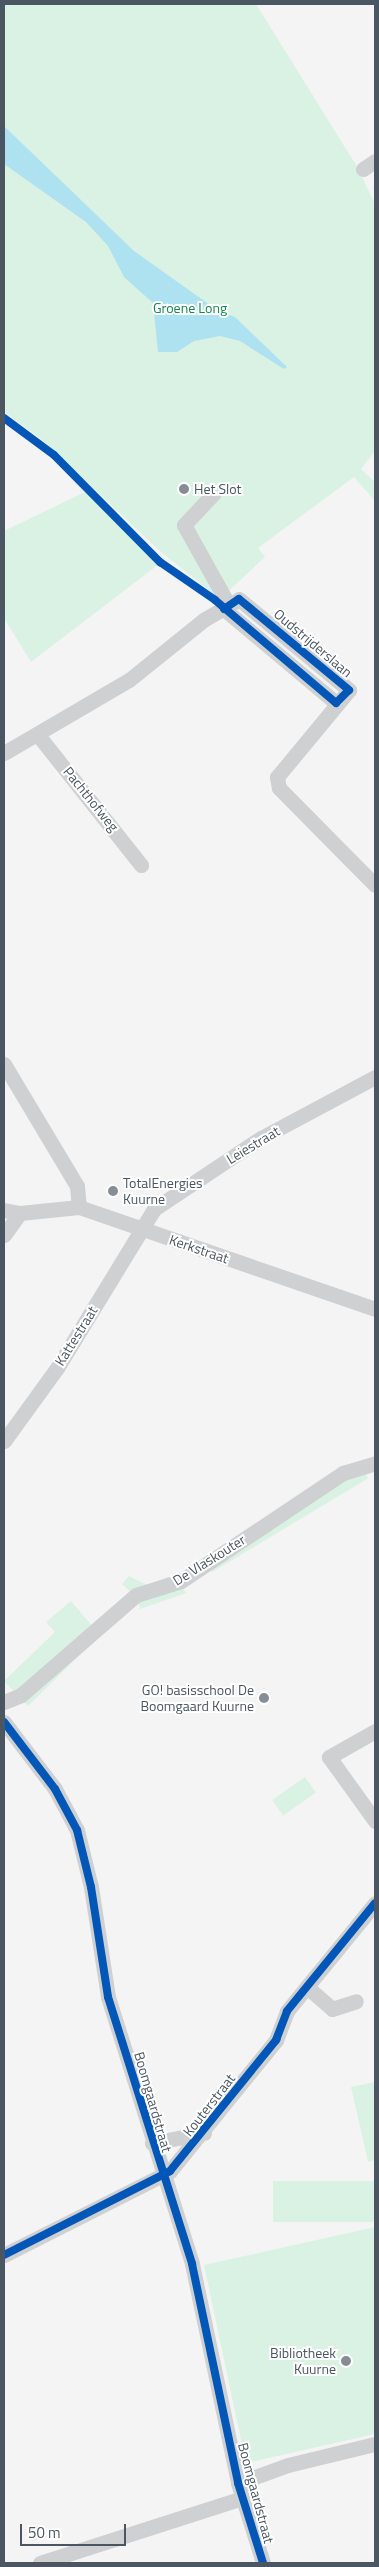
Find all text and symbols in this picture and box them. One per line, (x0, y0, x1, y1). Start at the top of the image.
park label: Groene Long (153, 300, 227, 316)
place label: Het Slot (194, 481, 241, 497)
marker: Het Slot (178, 483, 190, 495)
street label: Oudstrijderslaan (270, 605, 356, 681)
street label: Pachthofweg (60, 763, 122, 835)
street label: Leiestraat (223, 1123, 283, 1167)
place label: TotalEnergies Kuurne (123, 1175, 203, 1208)
marker: TotalEnergies Kuurne (107, 1185, 119, 1197)
street label: Kerkstraat (167, 1231, 231, 1267)
street label: Kattestraat (51, 1303, 101, 1369)
street label: De Vlaskouter (170, 1531, 248, 1589)
place label: GO! basisschool De Boomgaard Kuurne (140, 1682, 254, 1714)
marker: GO! basisschool De Boomgaard Kuurne (258, 1692, 270, 1704)
street label: Boomgaardstraat (131, 2050, 175, 2154)
street label: Kouterstraat (179, 2070, 239, 2140)
place label: Bibliotheek Kuurne (270, 2345, 336, 2378)
marker: Bibliotheek Kuurne (340, 2355, 352, 2367)
street label: Boomgaardstraat (234, 2441, 278, 2545)
scale bar (22, 2514, 129, 2546)
text: 50 m (28, 2521, 61, 2544)

